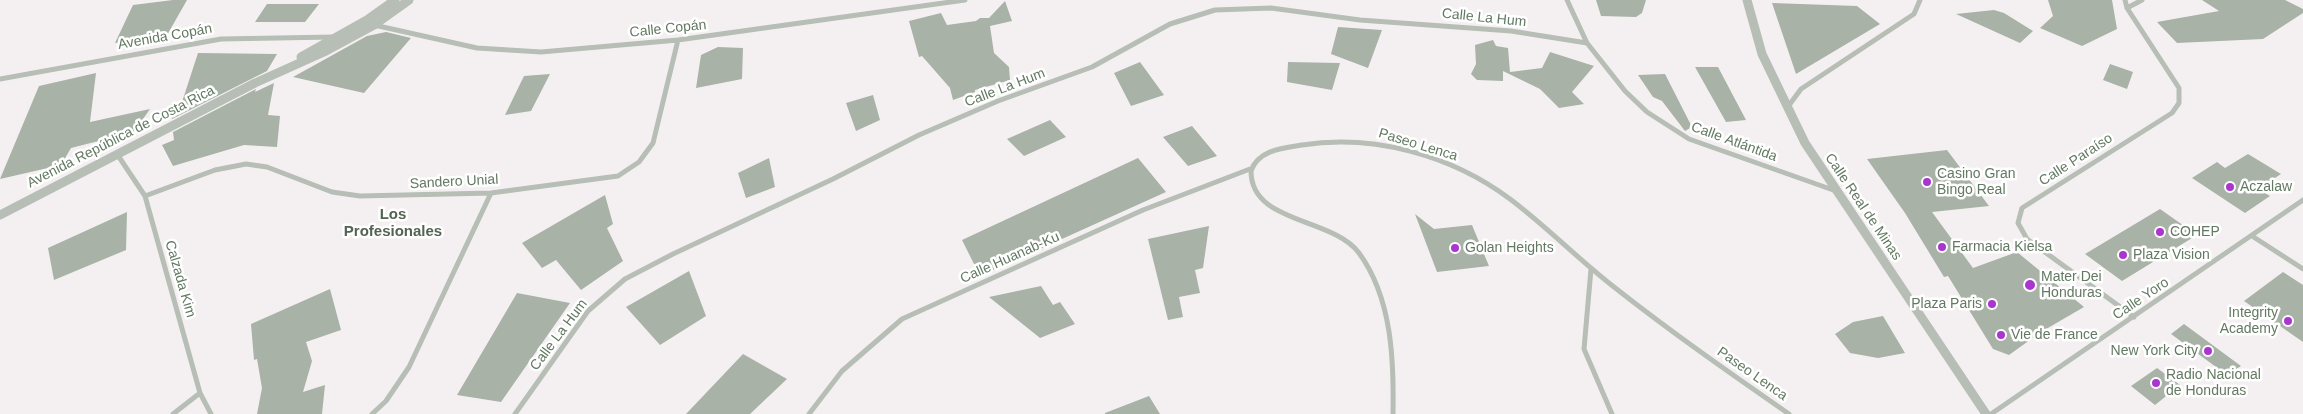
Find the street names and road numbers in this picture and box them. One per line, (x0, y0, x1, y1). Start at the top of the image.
street label: Calle La Hum (1441, 5, 1527, 31)
street label: Calle Copán (629, 17, 707, 41)
street label: Avenida Copán (117, 20, 213, 54)
street label: Calle La Hum (962, 65, 1048, 111)
street label: Avenida República de Costa Rica (24, 82, 218, 192)
street label: Calle Atlántida (1689, 119, 1779, 165)
street label: Paseo Lenca (1376, 125, 1460, 165)
street label: Calle Paraíso (2036, 130, 2116, 190)
street label: Calle Real de Minas (1821, 150, 1905, 264)
street label: Sandero Unial (409, 171, 499, 193)
street label: Calle Huanab-Ku (958, 229, 1062, 287)
street label: Calzada Kim (161, 239, 199, 319)
street label: Calle Yoro (2110, 274, 2172, 324)
street label: Calle La Hum (527, 296, 591, 374)
street label: Paseo Lenca (1714, 344, 1790, 404)

